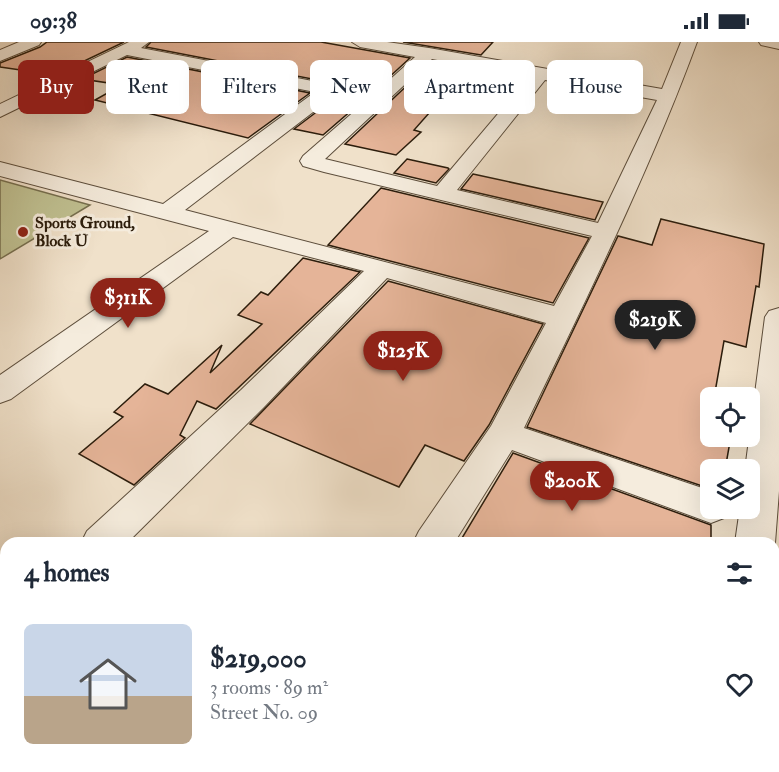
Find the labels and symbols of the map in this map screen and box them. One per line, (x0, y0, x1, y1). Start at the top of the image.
place label: Sports Ground, Block U (35, 213, 135, 251)
marker: Sports Ground, Block U (16, 225, 30, 239)
pin: $311K (86, 278, 170, 329)
pin: $219K (613, 300, 697, 351)
pin: $125K (361, 331, 445, 382)
pin: $200K (530, 461, 614, 512)

